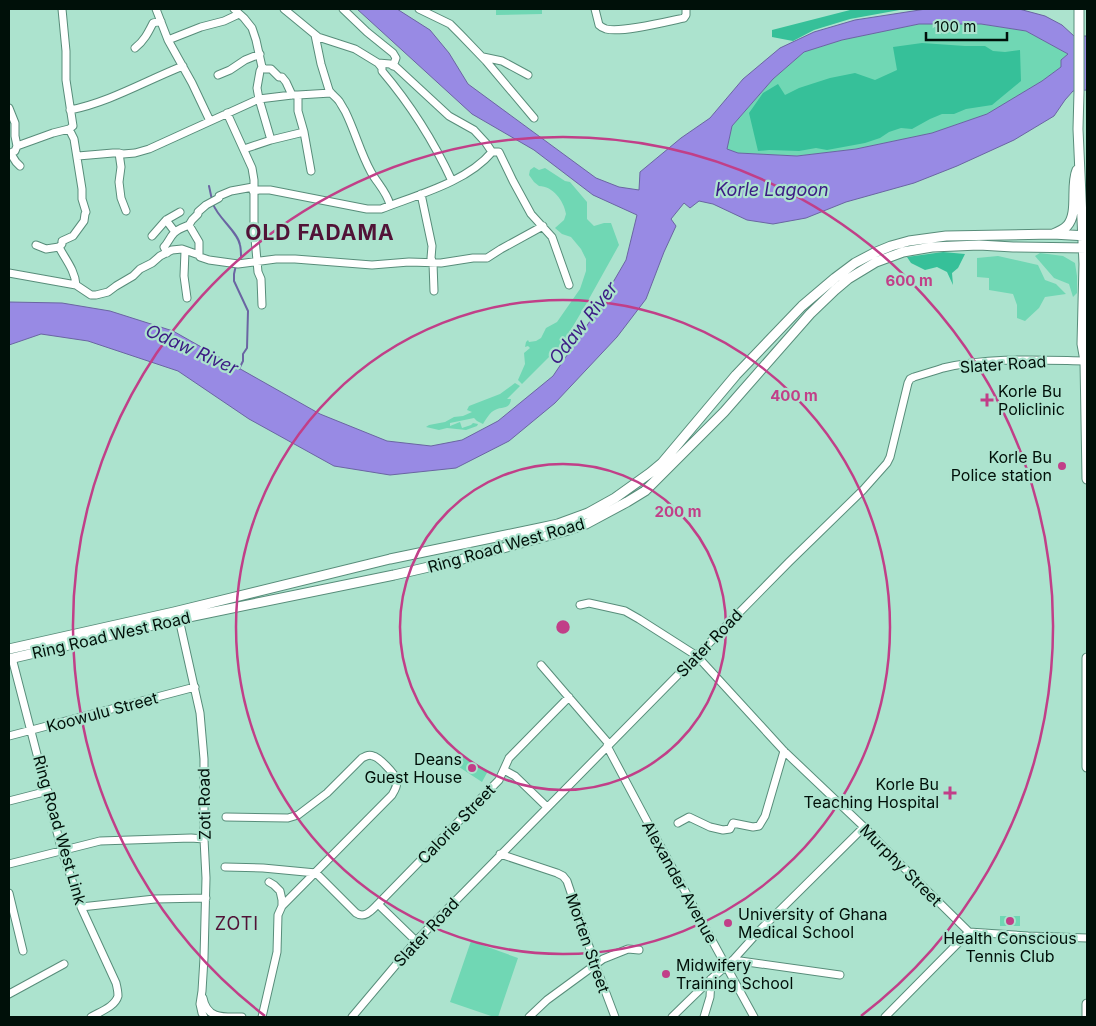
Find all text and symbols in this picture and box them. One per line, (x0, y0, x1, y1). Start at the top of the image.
scale bar (926, 10, 1007, 42)
text: 100 m (934, 17, 976, 36)
water label: Korle Lagoon (715, 179, 829, 200)
district label: OLD FADAMA (245, 220, 395, 245)
text: 600 m (885, 271, 933, 290)
water label: Odaw River (544, 277, 622, 368)
water label: Odaw River (143, 319, 242, 379)
street label: Slater Road (959, 351, 1047, 377)
place label: Korle Bu Policlinic (998, 381, 1065, 419)
text: 400 m (770, 386, 818, 405)
marker: Korle Bu Policlinic (980, 393, 994, 407)
place label: Korle Bu Police station (951, 447, 1052, 485)
marker: Korle Bu Police station (1056, 460, 1068, 472)
text: 200 m (655, 502, 701, 521)
street label: Ring Road West Road (425, 513, 587, 577)
street label: Slater Road (672, 605, 746, 681)
street label: Ring Road West Road (30, 607, 192, 663)
centre of rings (554, 618, 572, 636)
street label: Koowulu Street (44, 688, 160, 736)
place label: Deans Guest House (364, 749, 462, 787)
street label: Ring Road West Link (29, 753, 91, 907)
marker: Deans Guest House (466, 762, 478, 774)
street label: Zoti Road (193, 768, 215, 840)
place label: Korle Bu Teaching Hospital (803, 774, 939, 812)
street label: Calorie Street (413, 780, 499, 868)
marker: Korle Bu Teaching Hospital (943, 786, 957, 800)
street label: Alexander Avenue (638, 817, 722, 947)
street label: Murphy Street (856, 820, 946, 910)
street label: Morten Street (562, 891, 614, 995)
street label: Slater Road (389, 893, 463, 971)
place label: University of Ghana Medical School (738, 904, 887, 942)
district label: ZOTI (215, 913, 259, 934)
marker: Health Conscious Tennis Club (1004, 915, 1016, 927)
marker: University of Ghana Medical School (722, 917, 734, 929)
place label: Health Conscious Tennis Club (943, 928, 1077, 966)
place label: Midwifery Training School (676, 955, 793, 993)
marker: Midwifery Training School (660, 968, 672, 980)

